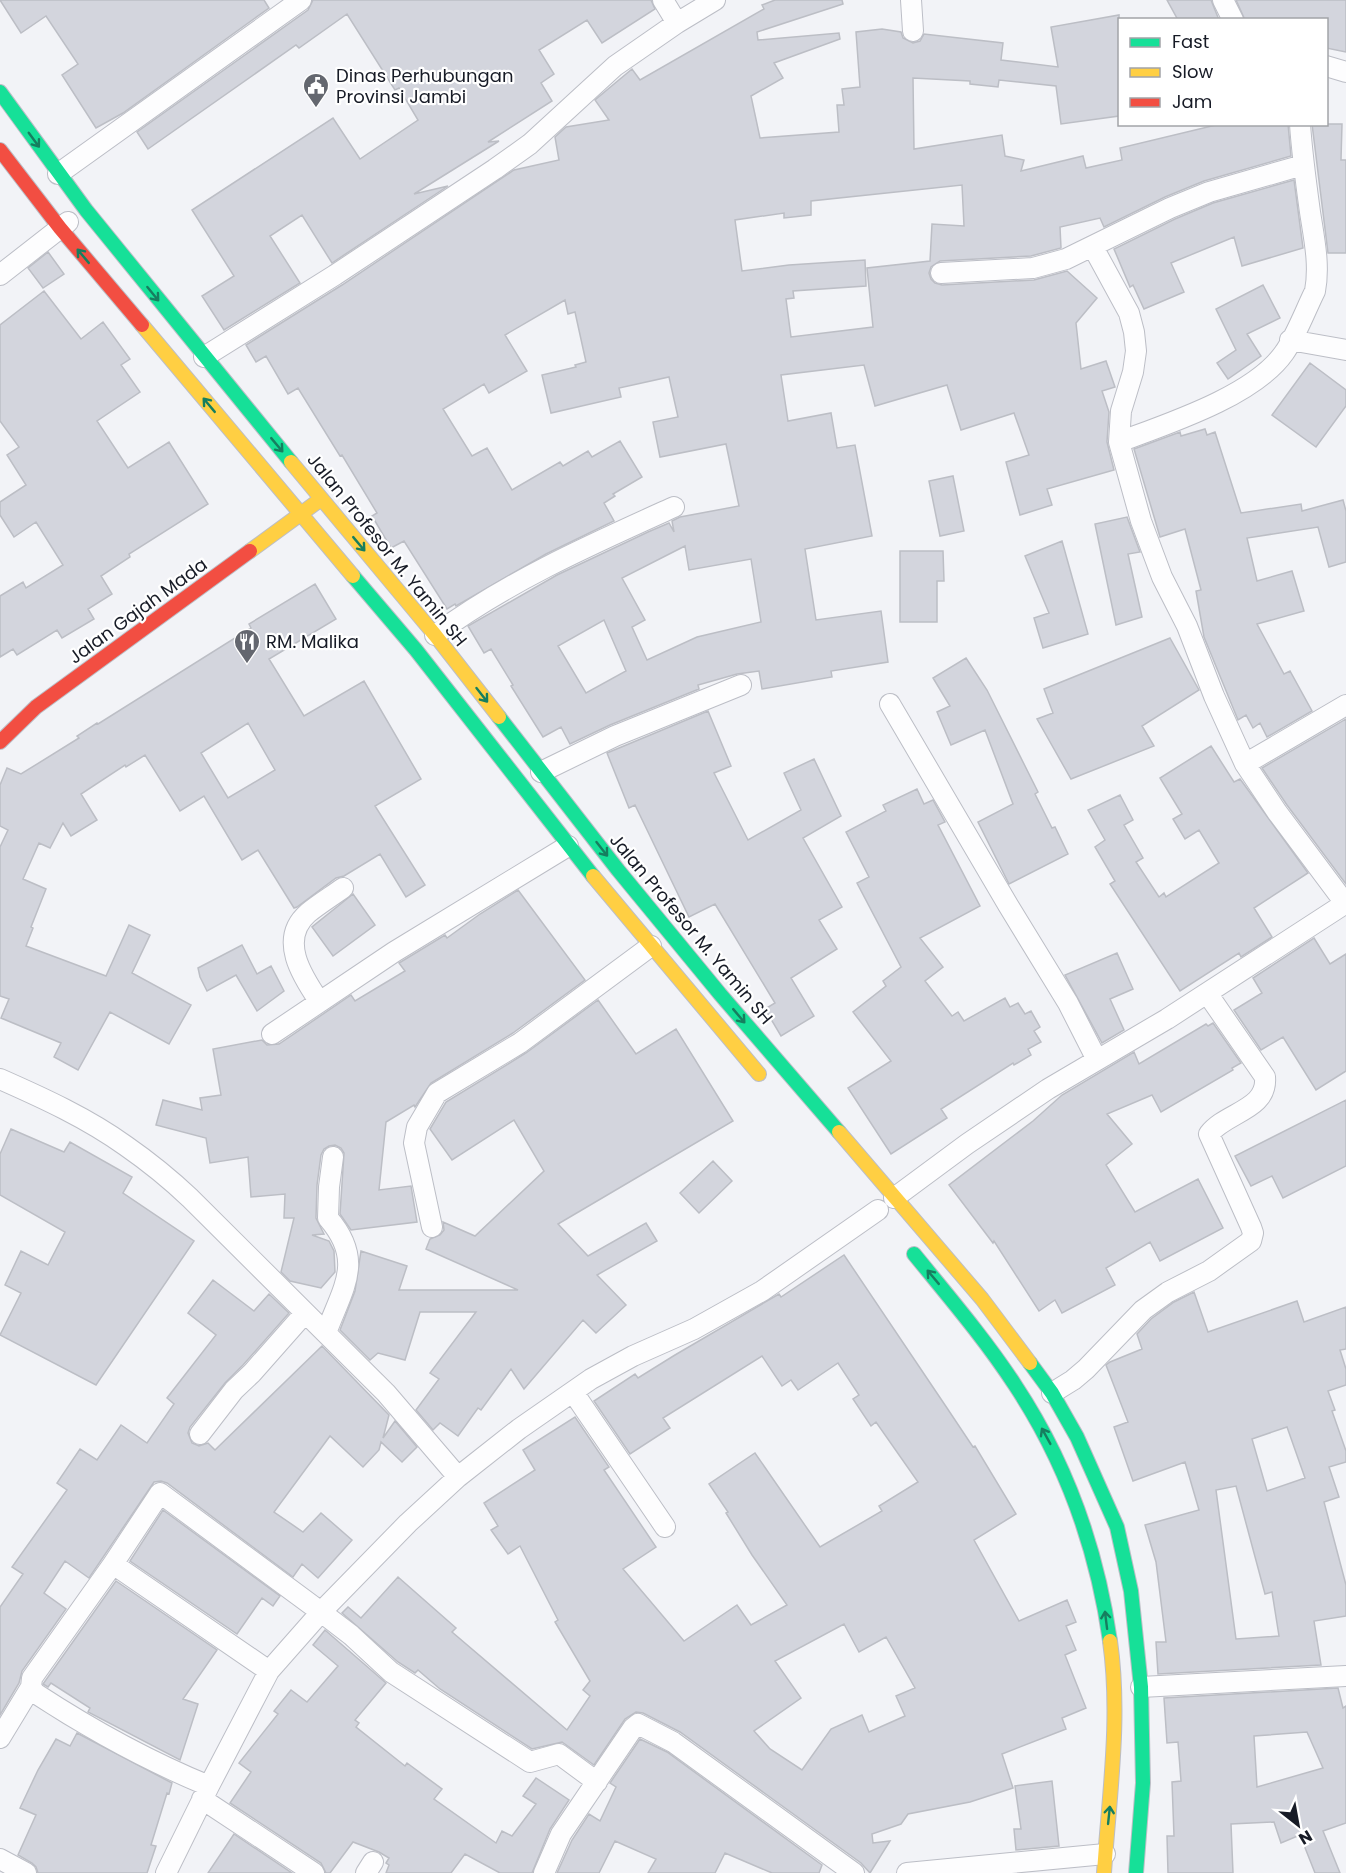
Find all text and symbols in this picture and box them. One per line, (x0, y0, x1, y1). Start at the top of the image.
legend (1118, 18, 1328, 126)
text: Fast (1172, 29, 1209, 54)
text: Slow (1172, 59, 1214, 84)
place label: Dinas Perhubungan Provinsi Jambi (336, 63, 513, 109)
public building icon: Dinas Perhubungan Provinsi Jambi (301, 71, 331, 109)
text: Jam (1172, 89, 1212, 114)
one-way arrow (28, 131, 40, 147)
one-way arrow (77, 248, 90, 264)
one-way arrow (147, 286, 160, 302)
one-way arrow (202, 398, 216, 413)
one-way arrow (270, 437, 284, 452)
street label: Jalan Profesor M. Yamin SH (302, 448, 473, 652)
one-way arrow (353, 535, 366, 551)
street label: Jalan Gajah Mada (63, 552, 212, 669)
restaurant icon: RM. Malika (232, 627, 262, 665)
place label: RM. Malika (266, 629, 359, 654)
one-way arrow (475, 687, 488, 703)
street label: Jalan Profesor M. Yamin SH (604, 828, 779, 1029)
one-way arrow (595, 841, 608, 857)
one-way arrow (732, 1008, 746, 1023)
one-way arrow (926, 1270, 940, 1285)
one-way arrow (1040, 1428, 1052, 1445)
one-way arrow (1100, 1611, 1111, 1631)
north arrow (1268, 1795, 1328, 1855)
one-way arrow (1103, 1805, 1114, 1825)
text: N (1294, 1824, 1317, 1850)

